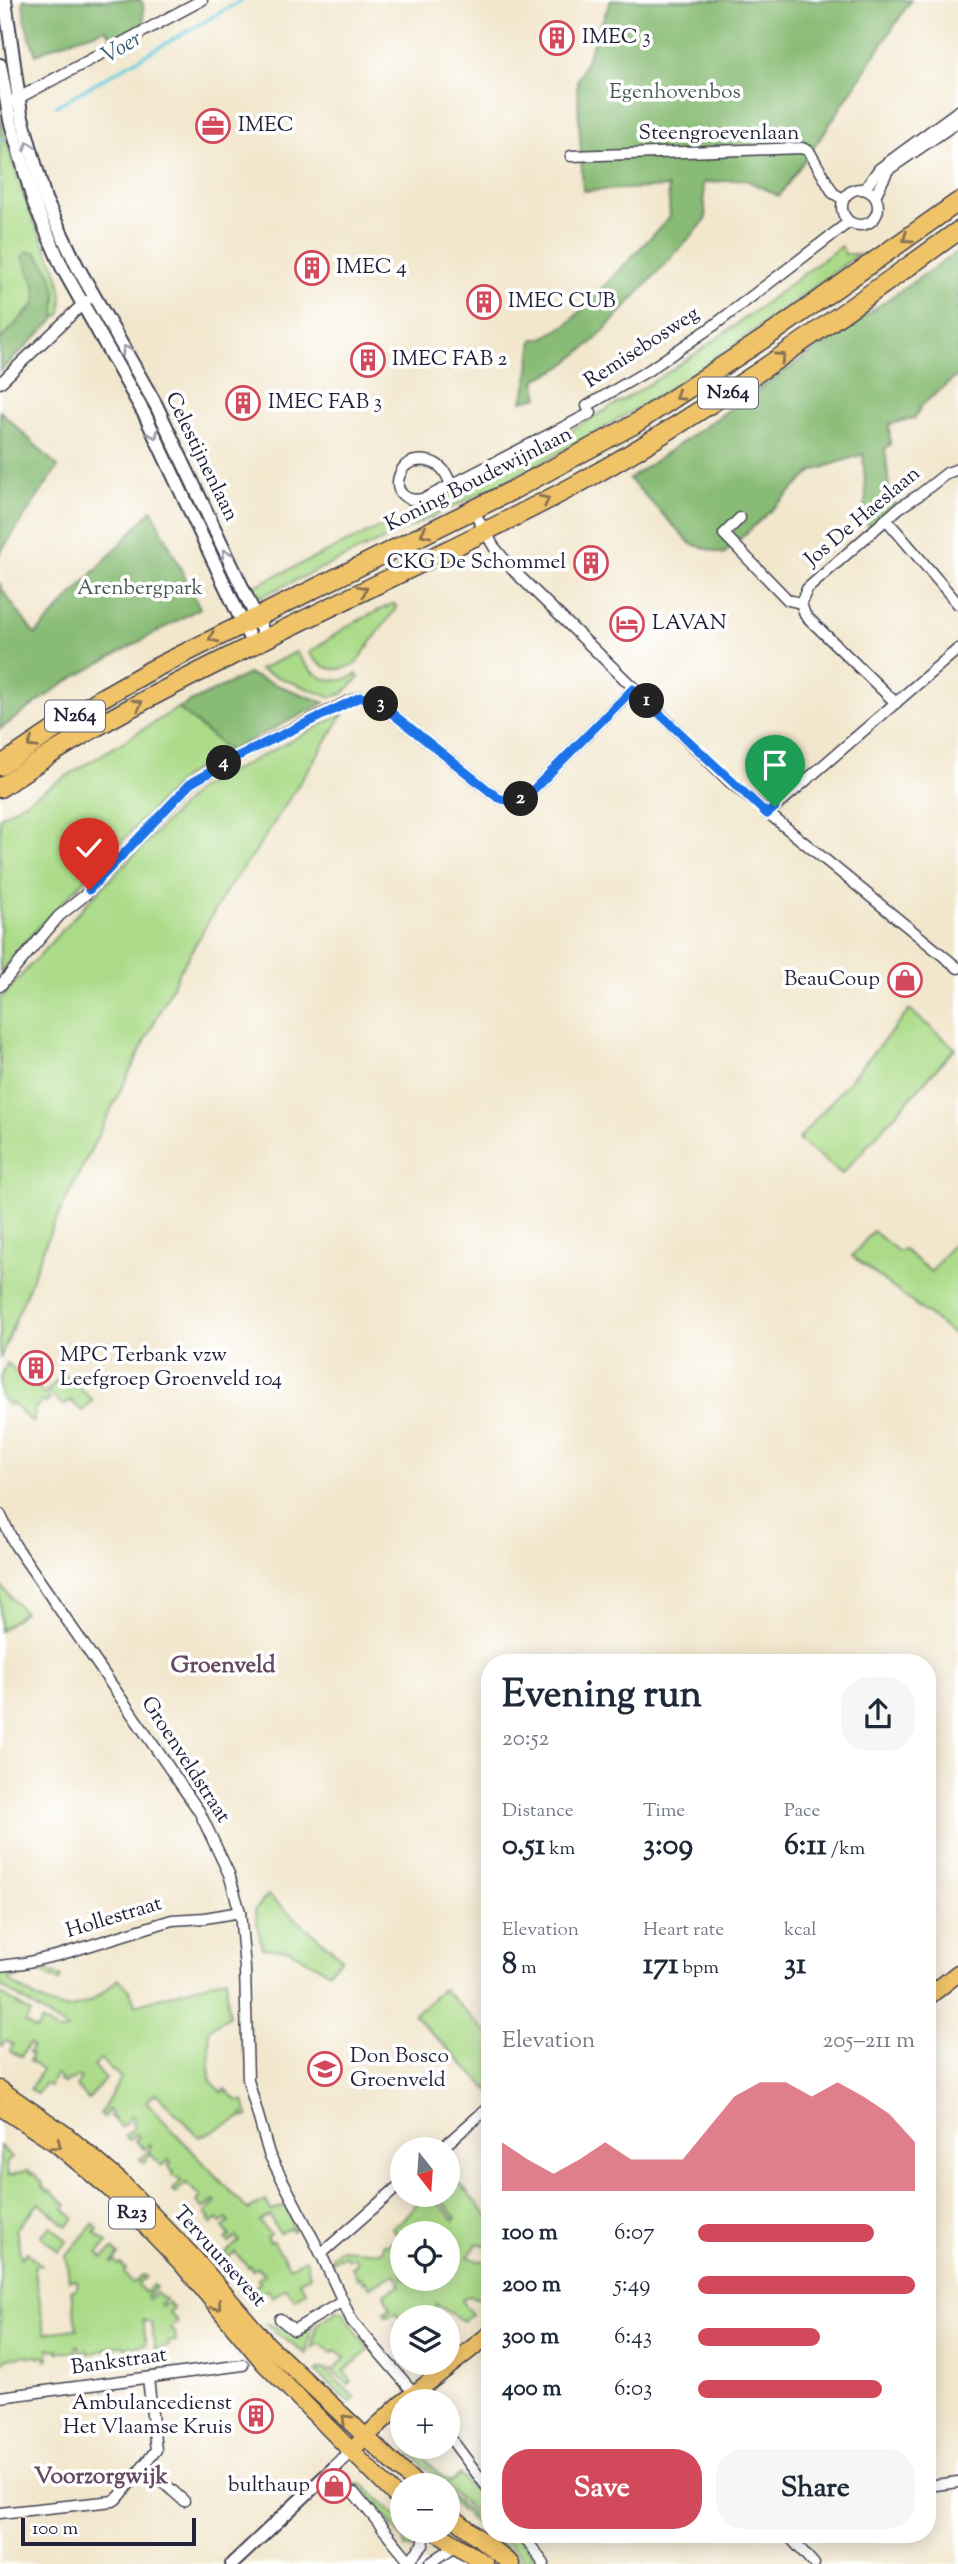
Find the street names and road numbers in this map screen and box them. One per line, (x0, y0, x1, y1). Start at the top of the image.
street label: Steengroevenlaan (639, 119, 799, 149)
street label: Remisebosweg (579, 300, 705, 396)
road number: N264 (698, 378, 758, 408)
street label: Celestijnenlaan (157, 387, 245, 527)
street label: Koning Boudewijnlaan (380, 420, 578, 540)
street label: Jos De Haeslaan (798, 460, 927, 575)
road number: N264 (45, 701, 105, 732)
street label: Groenveldstraat (133, 1691, 237, 1829)
street label: Hollestraat (62, 1889, 166, 1947)
road number: R23 (109, 2198, 155, 2228)
street label: Tervuursevest (165, 2200, 273, 2314)
street label: Bankstraat (69, 2340, 169, 2384)

